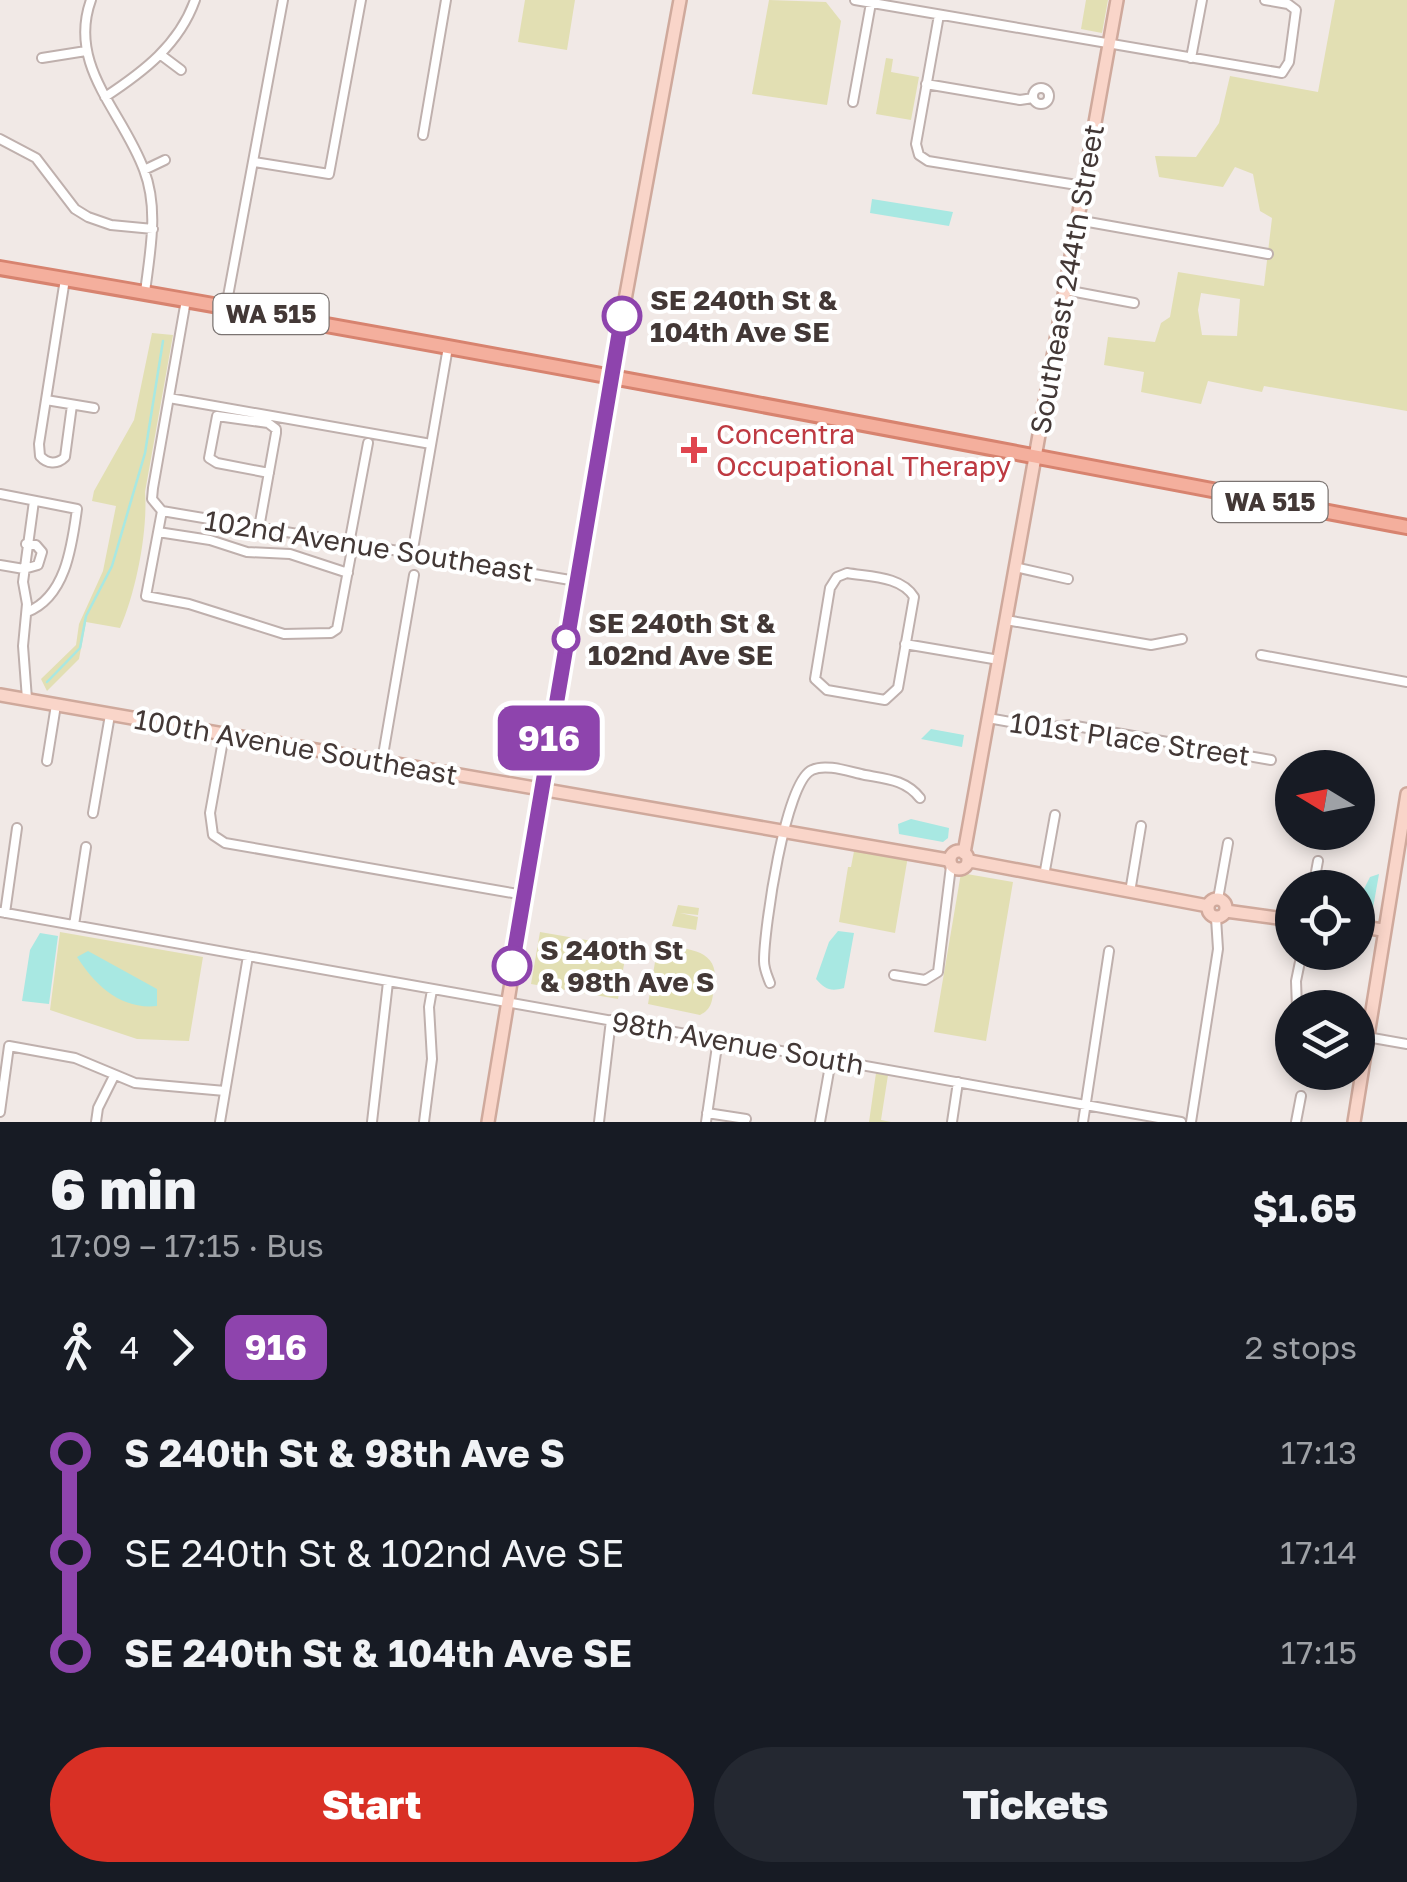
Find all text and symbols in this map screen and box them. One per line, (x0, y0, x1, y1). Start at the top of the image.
street label: Southeast 244th Street (1023, 121, 1110, 436)
place label: SE 240th St & 104th Ave SE (650, 283, 838, 348)
road number: WA 515 (214, 294, 328, 334)
marker: SE 240th St & 104th Ave SE (603, 297, 641, 335)
place label: Concentra Occupational Therapy (716, 417, 1011, 482)
marker: Concentra Occupational Therapy (681, 437, 707, 463)
road number: WA 515 (1212, 482, 1328, 522)
street label: 102nd Avenue Southeast (202, 503, 536, 588)
place label: SE 240th St & 102nd Ave SE (588, 606, 776, 671)
marker: SE 240th St & 102nd Ave SE (553, 626, 579, 652)
street label: 100th Avenue Southeast (132, 702, 460, 791)
street label: 101st Place Street (1008, 705, 1252, 772)
line badge: 916 (492, 706, 606, 770)
text: 916 (518, 717, 580, 759)
north arrow (1275, 750, 1375, 850)
map controls (1275, 750, 1375, 1090)
button: locate (1275, 870, 1375, 970)
place label: S 240th St & 98th Ave S (540, 933, 715, 998)
marker: S 240th St & 98th Ave S (493, 947, 531, 985)
button: layers (1275, 990, 1375, 1090)
street label: 98th Avenue South (609, 1004, 867, 1081)
text: 6 min (50, 1155, 196, 1221)
text: $1.65 (1252, 1185, 1357, 1230)
text: 17:09 – 17:15 · Bus (50, 1226, 324, 1264)
icon: walk (50, 1320, 105, 1375)
icon: forward (155, 1320, 210, 1375)
text: 916 (245, 1326, 307, 1368)
text: 4 (120, 1328, 140, 1366)
text: 2 stops (1245, 1328, 1357, 1366)
text: S 240th St & 98th Ave S (124, 1430, 565, 1475)
text: 17:13 (1281, 1433, 1357, 1471)
text: SE 240th St & 102nd Ave SE (124, 1530, 624, 1575)
text: 17:14 (1280, 1533, 1357, 1571)
text: SE 240th St & 104th Ave SE (124, 1630, 632, 1675)
text: 17:15 (1281, 1633, 1357, 1671)
button: Start (50, 1747, 694, 1862)
button: Tickets (714, 1747, 1357, 1862)

